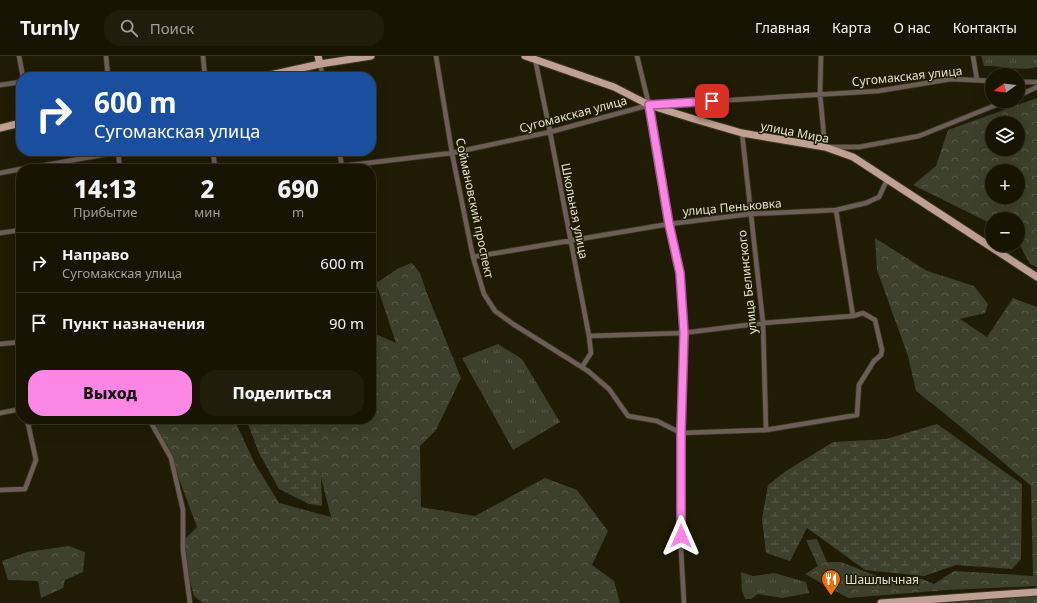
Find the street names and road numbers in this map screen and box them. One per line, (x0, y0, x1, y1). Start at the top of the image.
street label: Сугомакская улица (851, 62, 963, 90)
street label: Сугомакская улица (517, 91, 629, 137)
street label: улица Мира (759, 117, 831, 147)
street label: Соймановский проспект (452, 136, 498, 280)
street label: Школьная улица (557, 162, 593, 260)
street label: улица Пеньковка (682, 194, 782, 220)
street label: улица Белинского (733, 229, 761, 335)

